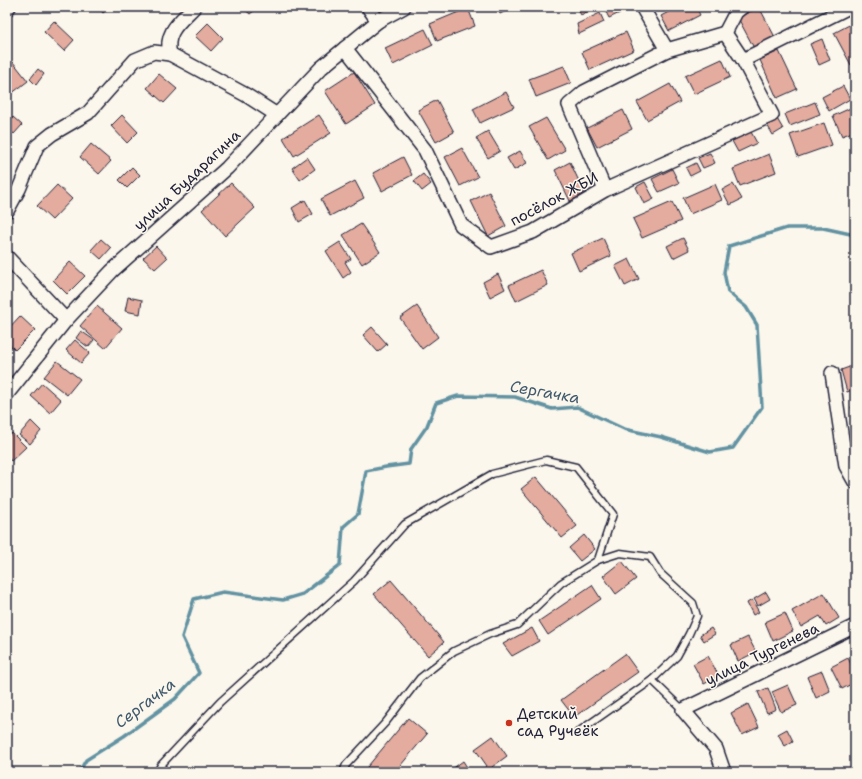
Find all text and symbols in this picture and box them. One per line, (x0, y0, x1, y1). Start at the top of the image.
street label: улица Бударагина (129, 125, 245, 235)
street label: посёлок ЖБИ (506, 167, 602, 231)
water label: Сергачка (508, 376, 582, 408)
street label: улица Тургенева (702, 618, 823, 690)
water label: Сергачка (110, 673, 180, 733)
place label: Детский сад Ручеёк (517, 704, 598, 741)
marker: Детский сад Ручеёк (504, 718, 514, 728)

